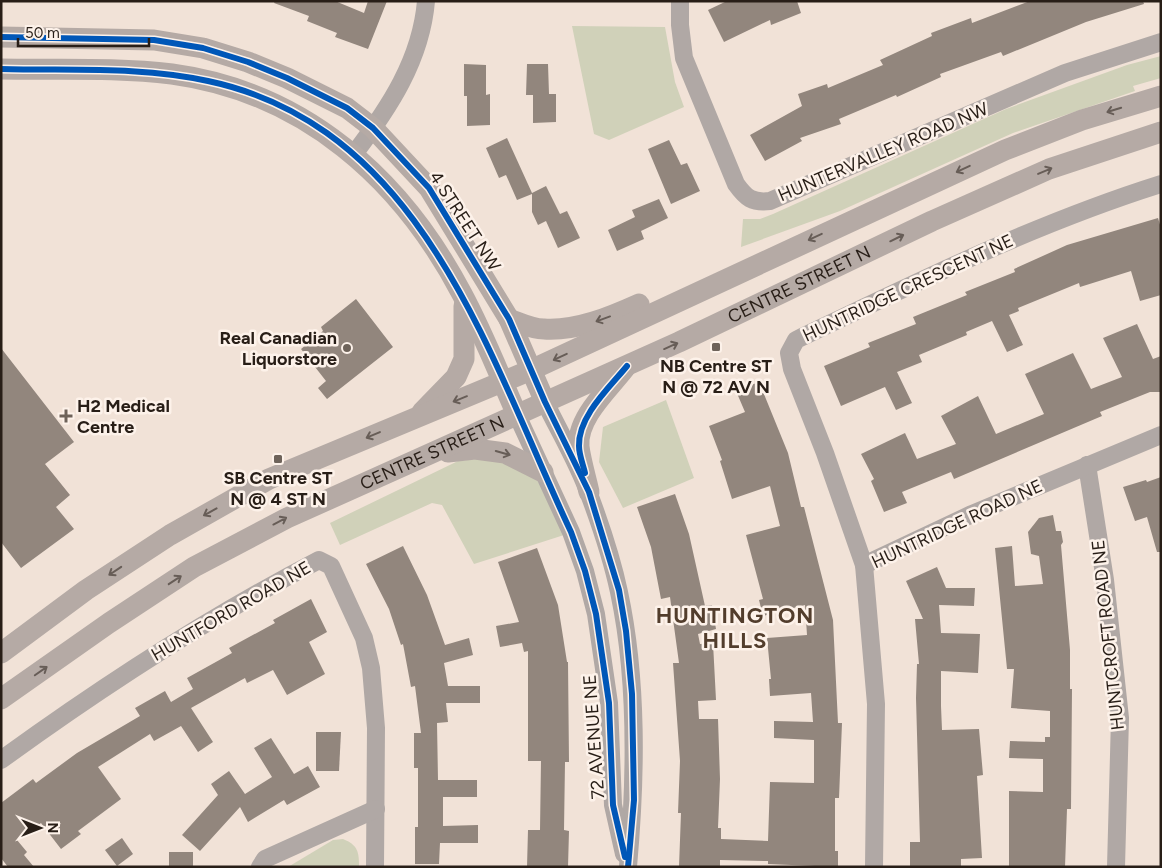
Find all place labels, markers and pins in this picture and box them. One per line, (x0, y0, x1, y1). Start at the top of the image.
place label: Real Canadian Liquorstore (219, 327, 337, 370)
marker: NB Centre ST N @ 72 AV N (710, 341, 722, 353)
marker: Real Canadian Liquorstore (341, 342, 353, 354)
place label: NB Centre ST N @ 72 AV N (660, 355, 773, 398)
place label: H2 Medical Centre (77, 395, 170, 438)
marker: H2 Medical Centre (59, 409, 73, 423)
marker: SB Centre ST N @ 4 ST N (272, 453, 284, 465)
place label: SB Centre ST N @ 4 ST N (223, 467, 333, 510)

